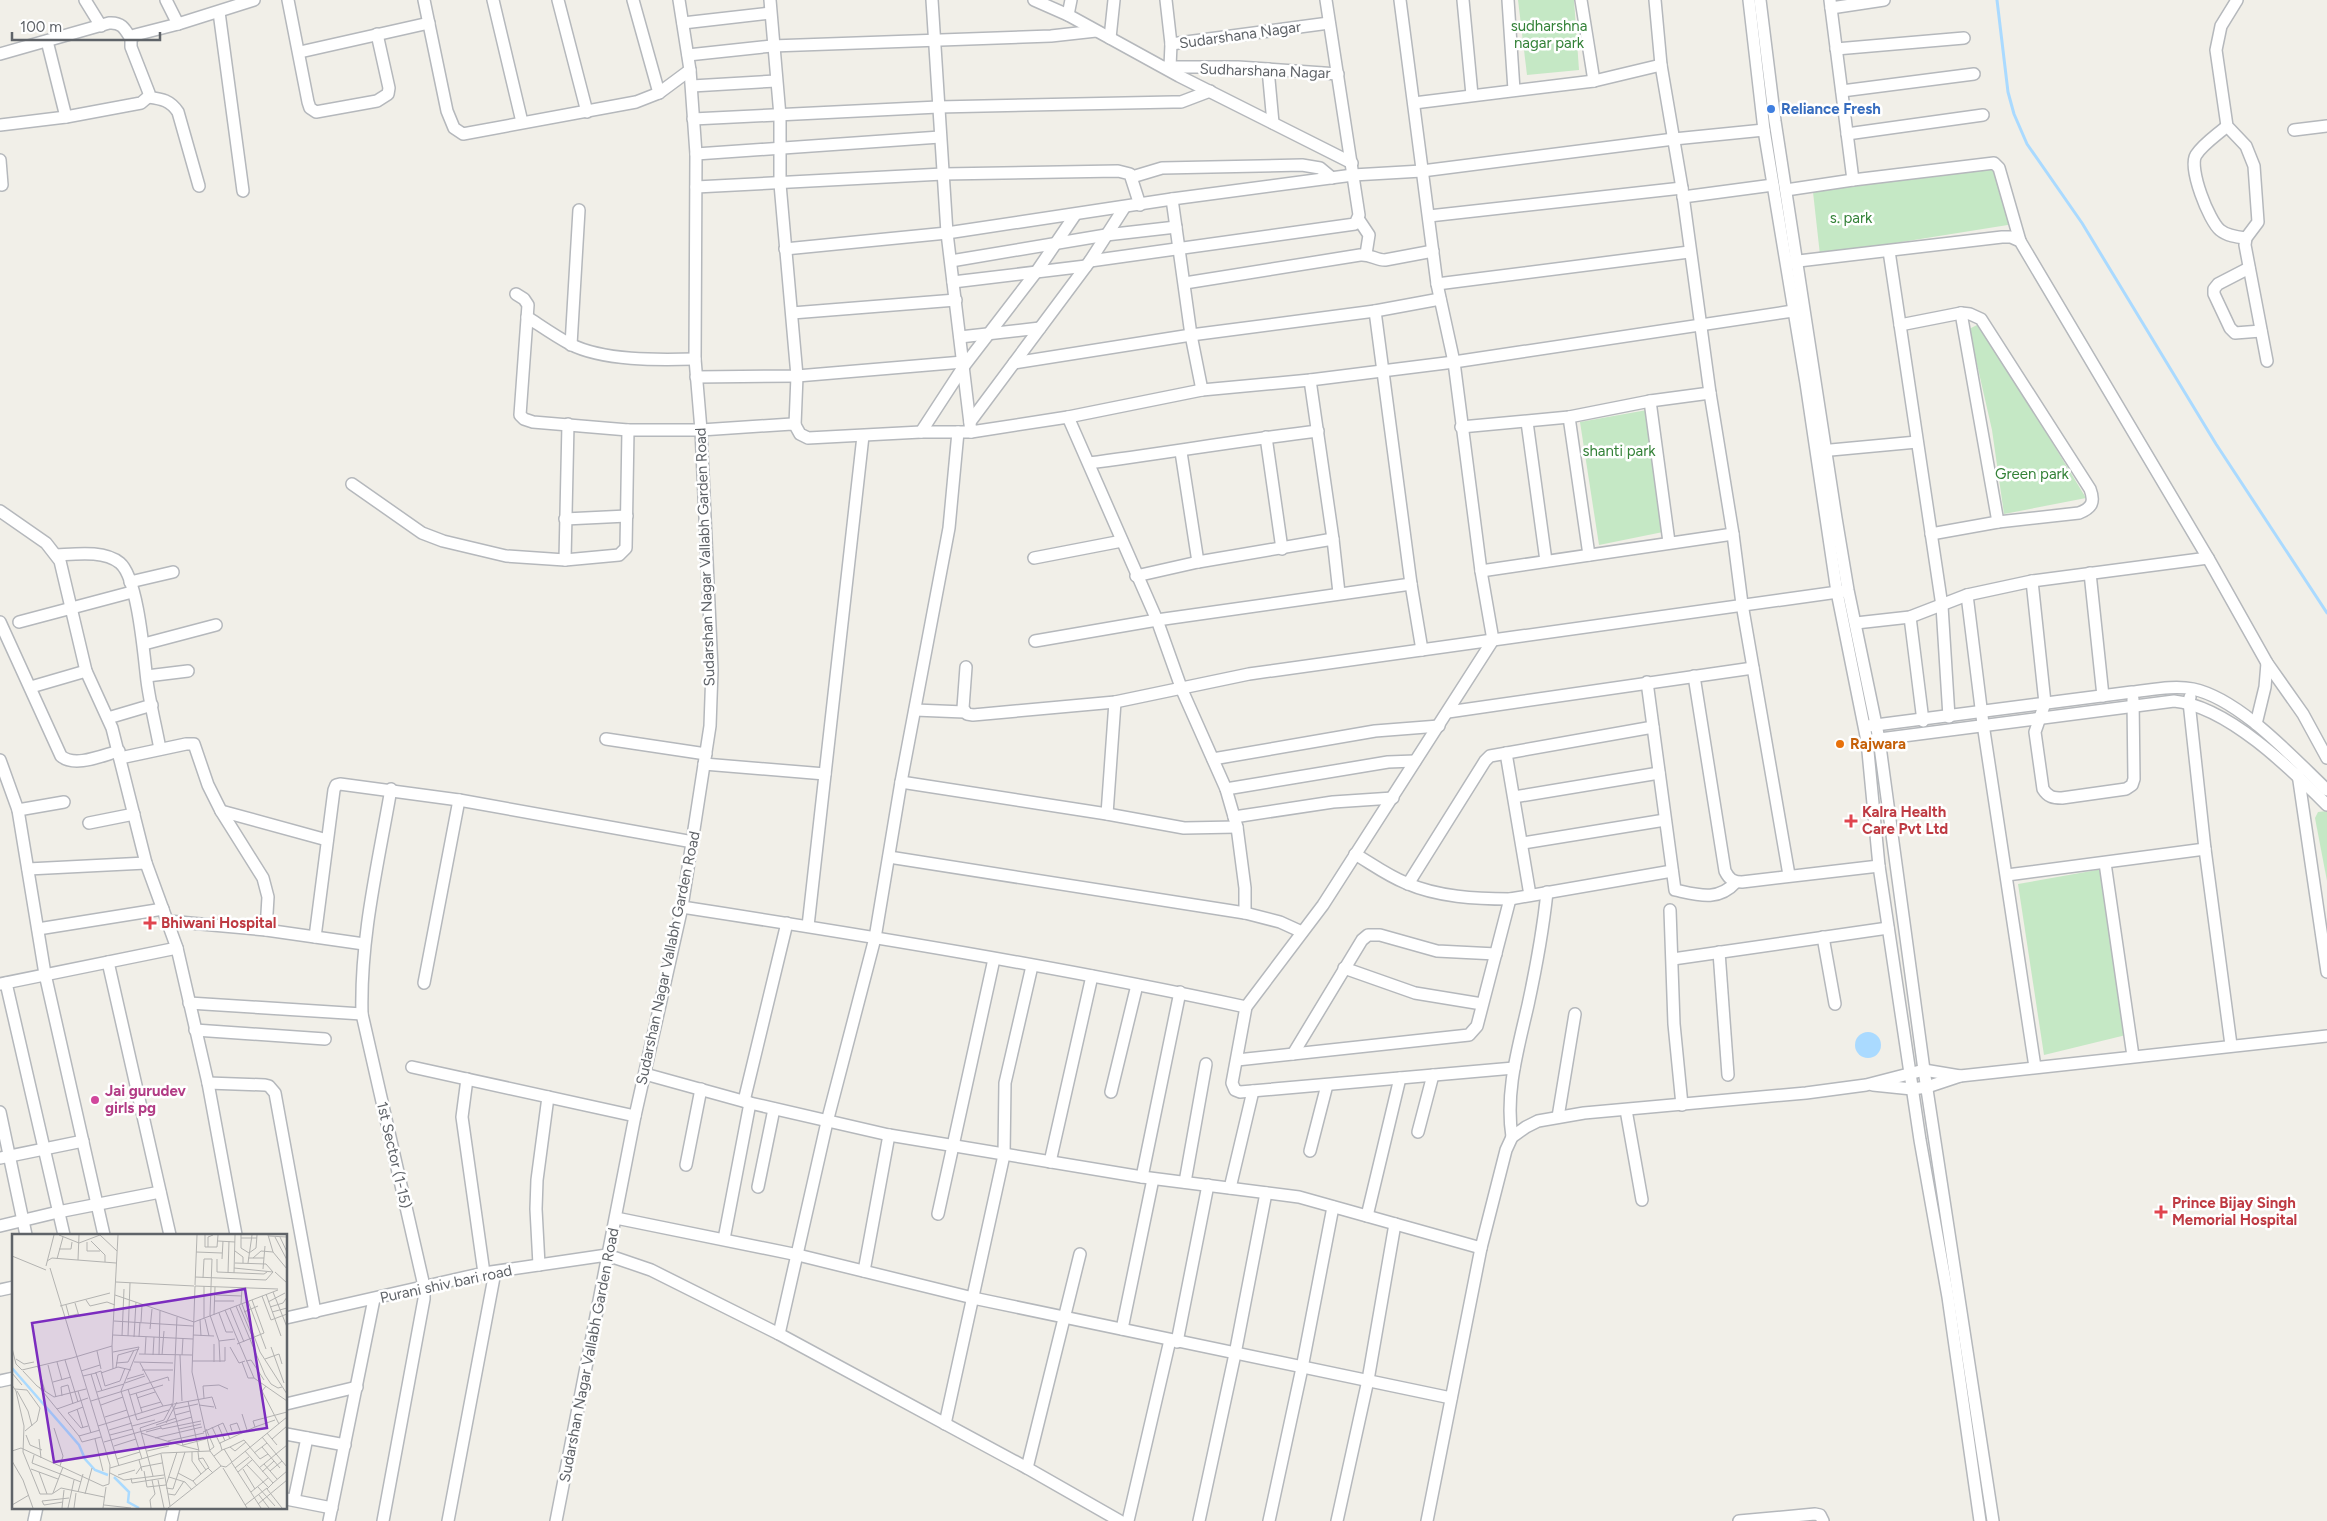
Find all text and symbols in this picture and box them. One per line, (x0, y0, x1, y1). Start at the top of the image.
scale bar (12, 10, 160, 42)
park label: sudharshna nagar park (1511, 17, 1587, 52)
text: 100 m (20, 18, 62, 36)
street label: Sudarshana Nagar (1178, 18, 1302, 52)
street label: Sudharshana Nagar (1199, 60, 1331, 82)
place label: Reliance Fresh (1781, 100, 1881, 118)
marker: Reliance Fresh (1765, 103, 1777, 115)
park label: s. park (1830, 209, 1873, 227)
street label: Sudarshan Nagar Vallabh Garden Road (691, 427, 719, 687)
park label: shanti park (1582, 442, 1656, 460)
park label: Green park (1995, 465, 2070, 483)
place label: Rajwara (1850, 735, 1906, 753)
marker: Rajwara (1834, 738, 1846, 750)
place label: Kalra Health Care Pvt Ltd (1862, 803, 1948, 838)
marker: Kalra Health Care Pvt Ltd (1844, 814, 1858, 828)
street label: Sudarshan Nagar Vallabh Garden Road (632, 829, 704, 1087)
place label: Bhiwani Hospital (161, 914, 276, 932)
marker: Bhiwani Hospital (143, 916, 157, 930)
place label: Jai gurudev girls pg (105, 1082, 186, 1117)
marker: Jai gurudev girls pg (89, 1094, 101, 1106)
street label: 1st Sector (1-15) (373, 1100, 415, 1210)
place label: Prince Bijay Singh Memorial Hospital (2172, 1194, 2297, 1229)
marker: Prince Bijay Singh Memorial Hospital (2154, 1205, 2168, 1219)
street label: Sudarshan Nagar Vallabh Garden Road (555, 1226, 623, 1484)
inset map (12, 1234, 288, 1508)
street label: Purani shiv bari road (378, 1261, 514, 1307)

